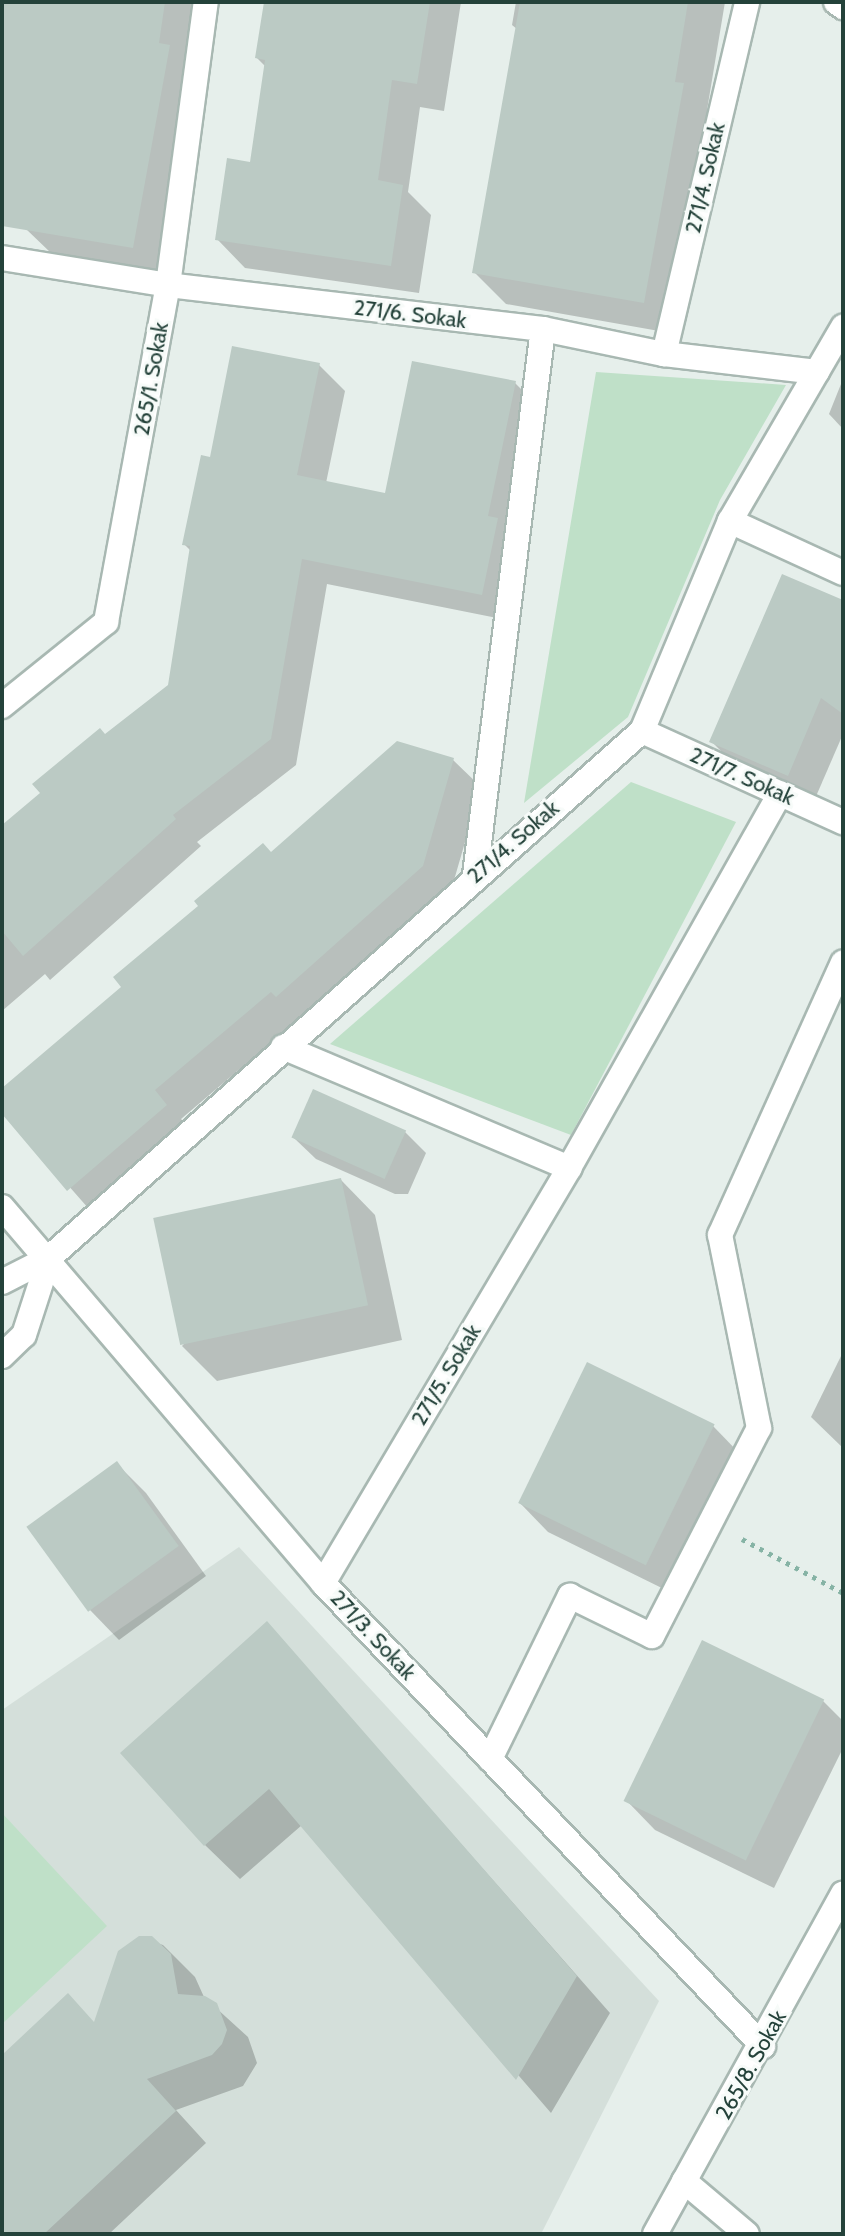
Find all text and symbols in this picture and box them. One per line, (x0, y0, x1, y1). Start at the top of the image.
street label: 271/4. Sokak (679, 120, 731, 236)
street label: 271/6. Sokak (352, 294, 468, 334)
street label: 265/1. Sokak (128, 320, 174, 438)
street label: 271/7. Sokak (686, 741, 798, 811)
street label: 271/4. Sokak (462, 795, 564, 889)
street label: 271/5. Sokak (405, 1320, 487, 1430)
street label: 271/3. Sokak (325, 1585, 421, 1685)
street label: 265/8. Sokak (710, 2006, 792, 2124)

